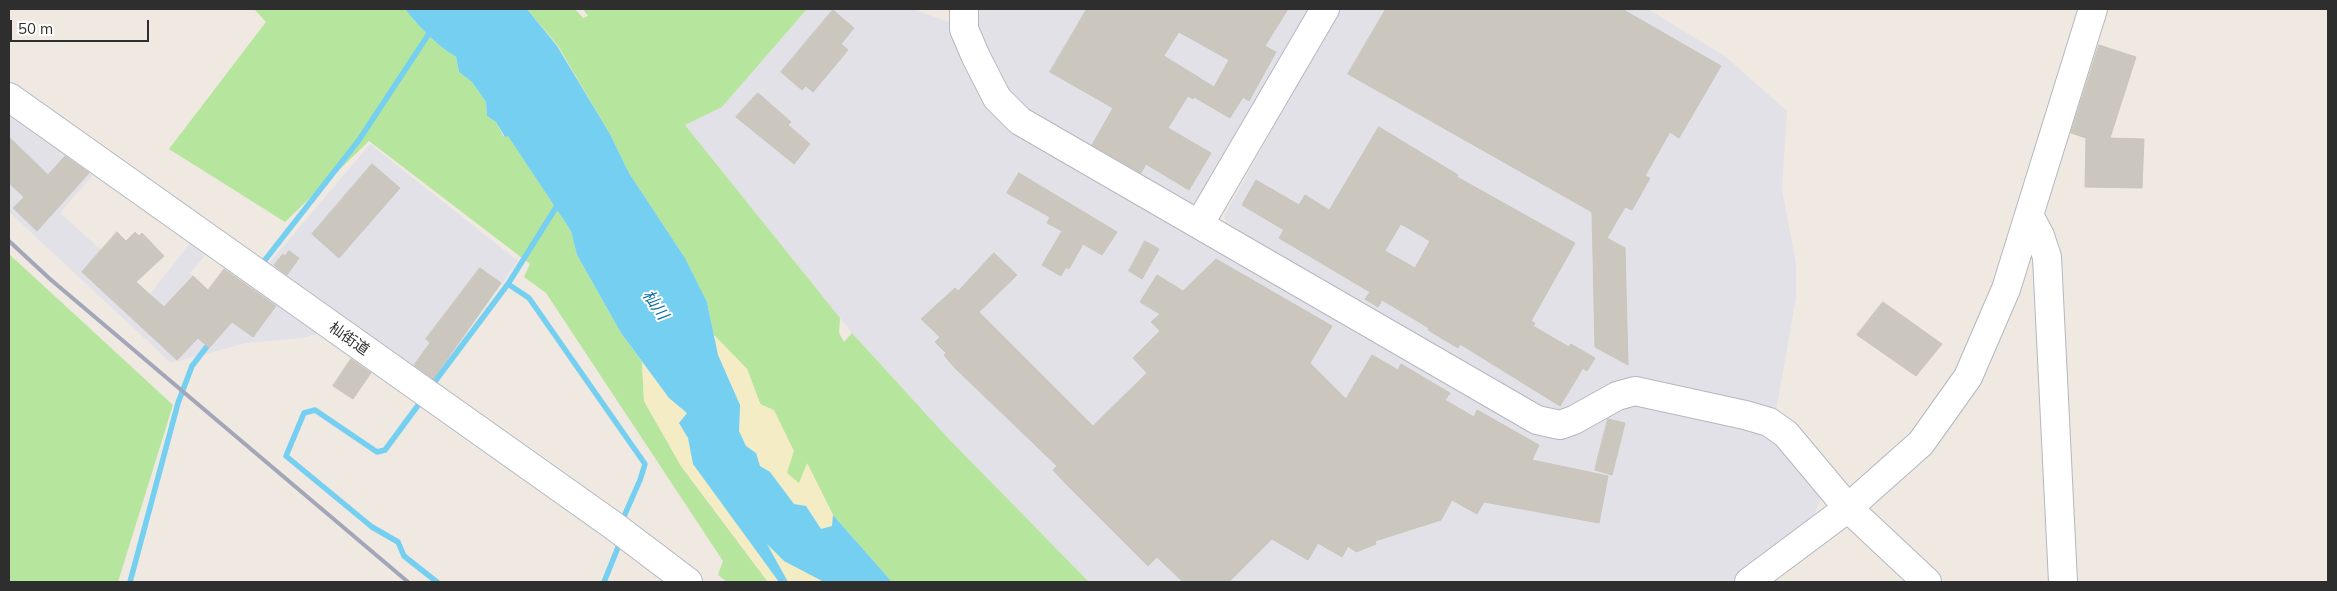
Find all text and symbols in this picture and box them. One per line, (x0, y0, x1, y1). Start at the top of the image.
scale bar (12, 10, 151, 42)
text: 50 m (18, 19, 53, 38)
water label: 杣川 (638, 286, 672, 324)
street label: 杣街道 (325, 319, 373, 359)

